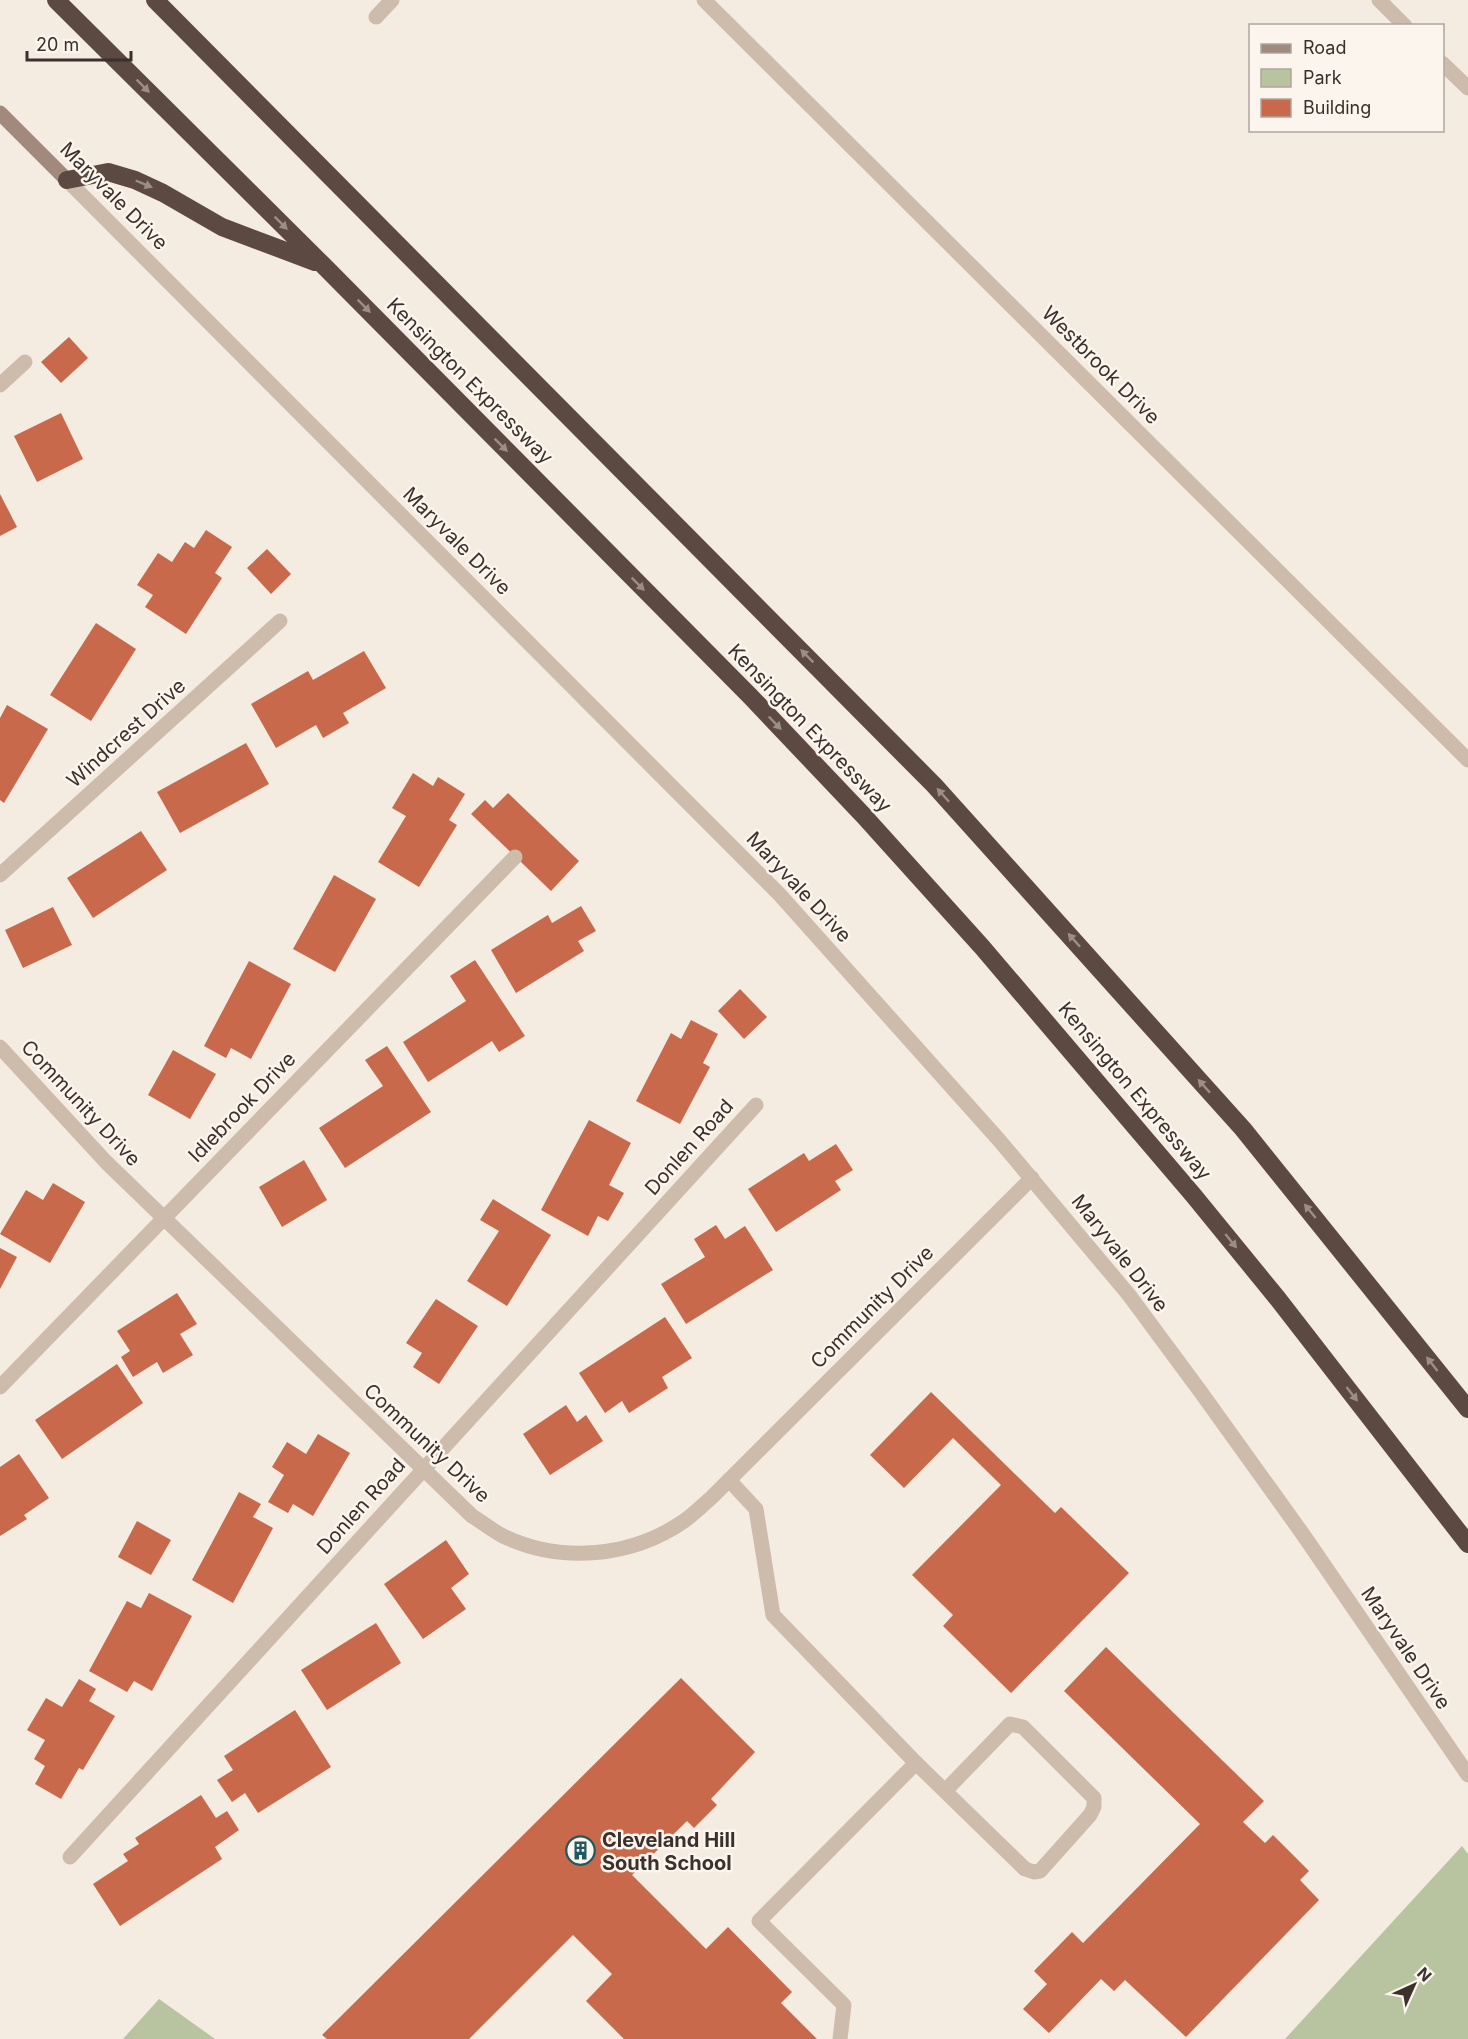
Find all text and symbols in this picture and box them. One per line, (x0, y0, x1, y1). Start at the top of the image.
scale bar (27, 24, 130, 62)
legend (1249, 24, 1444, 132)
text: 20 m (36, 34, 79, 55)
text: Road (1303, 37, 1346, 58)
text: Park (1303, 67, 1342, 88)
one-way arrow (135, 78, 149, 92)
text: Building (1303, 97, 1371, 118)
street label: Maryvale Drive (55, 137, 173, 255)
one-way arrow (136, 180, 153, 189)
one-way arrow (273, 216, 287, 230)
street label: Kensington Expressway (382, 293, 558, 469)
one-way arrow (357, 299, 371, 314)
street label: Westbrook Drive (1037, 301, 1165, 429)
one-way arrow (494, 438, 509, 452)
street label: Maryvale Drive (398, 482, 516, 600)
one-way arrow (631, 576, 645, 590)
street label: Kensington Expressway (723, 639, 897, 817)
one-way arrow (800, 650, 814, 664)
street label: Windcrest Drive (62, 673, 190, 793)
one-way arrow (768, 715, 782, 730)
one-way arrow (936, 788, 950, 803)
street label: Maryvale Drive (742, 827, 856, 947)
one-way arrow (1067, 933, 1081, 948)
street label: Kensington Expressway (1053, 997, 1217, 1185)
street label: Community Drive (16, 1035, 146, 1171)
street label: Idlebrook Drive (183, 1047, 301, 1167)
one-way arrow (1197, 1078, 1211, 1093)
street label: Donlen Road (640, 1094, 738, 1200)
street label: Maryvale Drive (1067, 1189, 1173, 1317)
one-way arrow (1304, 1204, 1317, 1219)
one-way arrow (1224, 1233, 1237, 1249)
street label: Community Drive (806, 1241, 938, 1373)
one-way arrow (1426, 1356, 1438, 1371)
street label: Community Drive (359, 1378, 495, 1508)
one-way arrow (1345, 1386, 1358, 1402)
street label: Donlen Road (312, 1453, 410, 1559)
street label: Maryvale Drive (1356, 1582, 1456, 1714)
place label: Cleveland Hill South School (602, 1828, 735, 1875)
building icon: Cleveland Hill South School (565, 1835, 597, 1867)
north arrow (1384, 1955, 1444, 2015)
text: N (1413, 1963, 1436, 1986)

